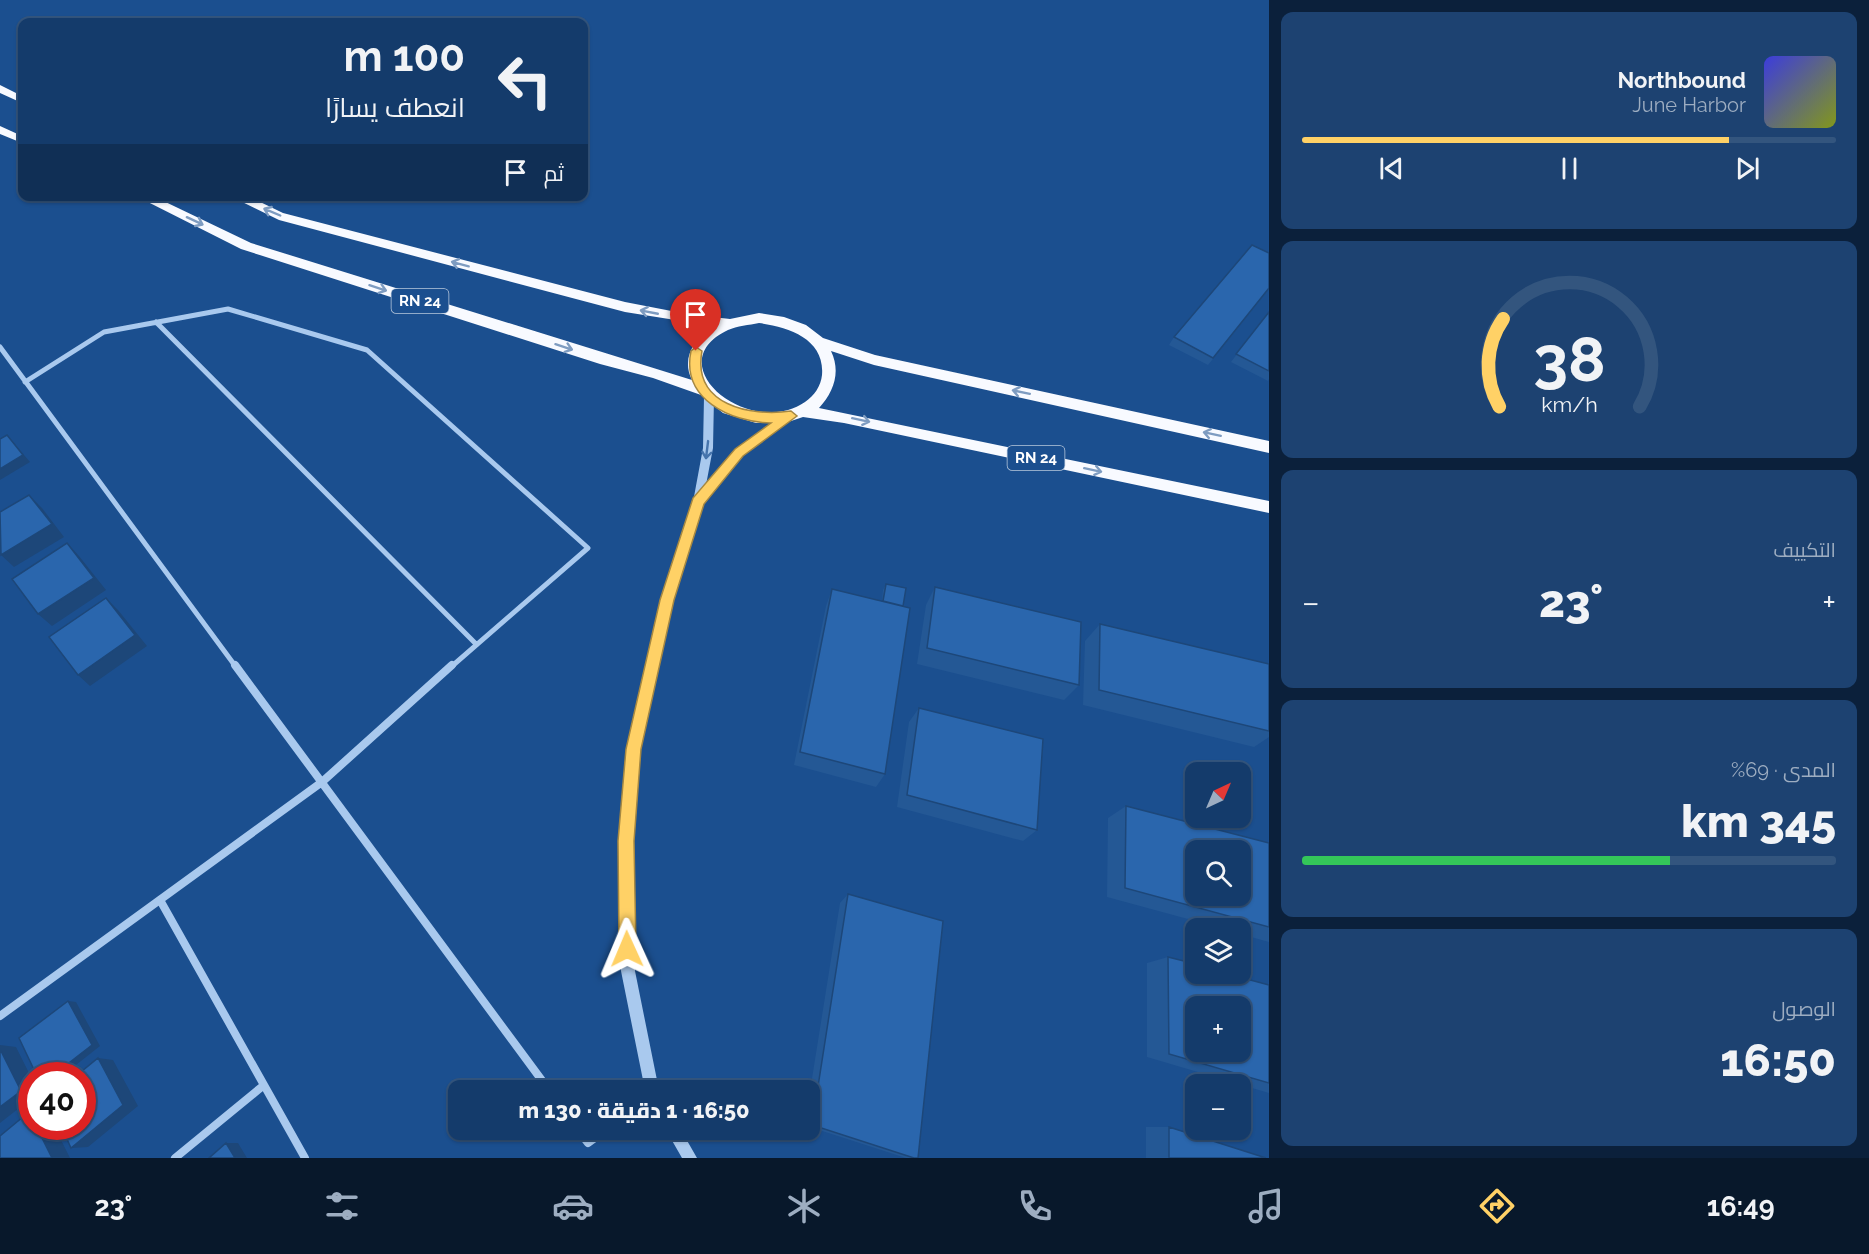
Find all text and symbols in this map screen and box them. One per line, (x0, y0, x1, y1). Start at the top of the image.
text: 100 m (343, 32, 465, 81)
icon: left (486, 42, 564, 120)
text: Northbound (1617, 67, 1746, 93)
text: انعطف يسارًا (325, 92, 465, 123)
text: June Harbor (1632, 93, 1746, 117)
icon: previous (1375, 152, 1408, 185)
icon: pause (1553, 152, 1586, 185)
icon: next (1731, 152, 1764, 185)
icon: arrive (499, 156, 532, 189)
text: ثم (544, 160, 564, 186)
one-way arrow (263, 206, 281, 217)
one-way arrow (185, 216, 203, 228)
one-way arrow (451, 257, 470, 269)
one-way arrow (368, 283, 387, 294)
road number: RN 24 (392, 289, 448, 313)
pin (670, 289, 721, 351)
icon: arrive (679, 298, 712, 331)
one-way arrow (639, 306, 659, 317)
text: 38 (1533, 322, 1605, 396)
one-way arrow (554, 342, 573, 353)
one-way arrow (1012, 386, 1032, 397)
text: km/h (1541, 392, 1597, 417)
one-way arrow (851, 415, 870, 427)
one-way arrow (1203, 428, 1222, 439)
one-way arrow (701, 439, 712, 459)
road number: RN 24 (1008, 446, 1064, 470)
one-way arrow (1083, 464, 1102, 476)
text: التكييف (1773, 538, 1836, 562)
text: 23° (1539, 575, 1603, 628)
text: − (1302, 583, 1320, 622)
text: + (1822, 583, 1836, 622)
text: المدى · 69% (1731, 758, 1836, 782)
north arrow (1185, 762, 1251, 828)
map controls (1185, 762, 1251, 1140)
text: 345 km (1681, 795, 1836, 848)
button: search (1185, 840, 1251, 906)
position arrow (595, 917, 659, 981)
button: layers (1185, 918, 1251, 984)
button: + (1185, 996, 1251, 1062)
text: الوصول (1772, 997, 1836, 1021)
text: 16:50 (1720, 1034, 1836, 1087)
speed limit sign: 40 (18, 1062, 96, 1140)
button: − (1185, 1074, 1251, 1140)
text: 16:50 · 1 دقيقة · 130 m (518, 1097, 750, 1123)
icon: filters (321, 1185, 363, 1227)
icon: car (552, 1185, 594, 1227)
icon: climate (783, 1185, 825, 1227)
icon: phone (1014, 1185, 1056, 1227)
icon: music (1245, 1185, 1287, 1227)
icon: directions (1476, 1185, 1518, 1227)
text: 23° (95, 1191, 132, 1222)
text: 16:49 (1707, 1191, 1775, 1222)

